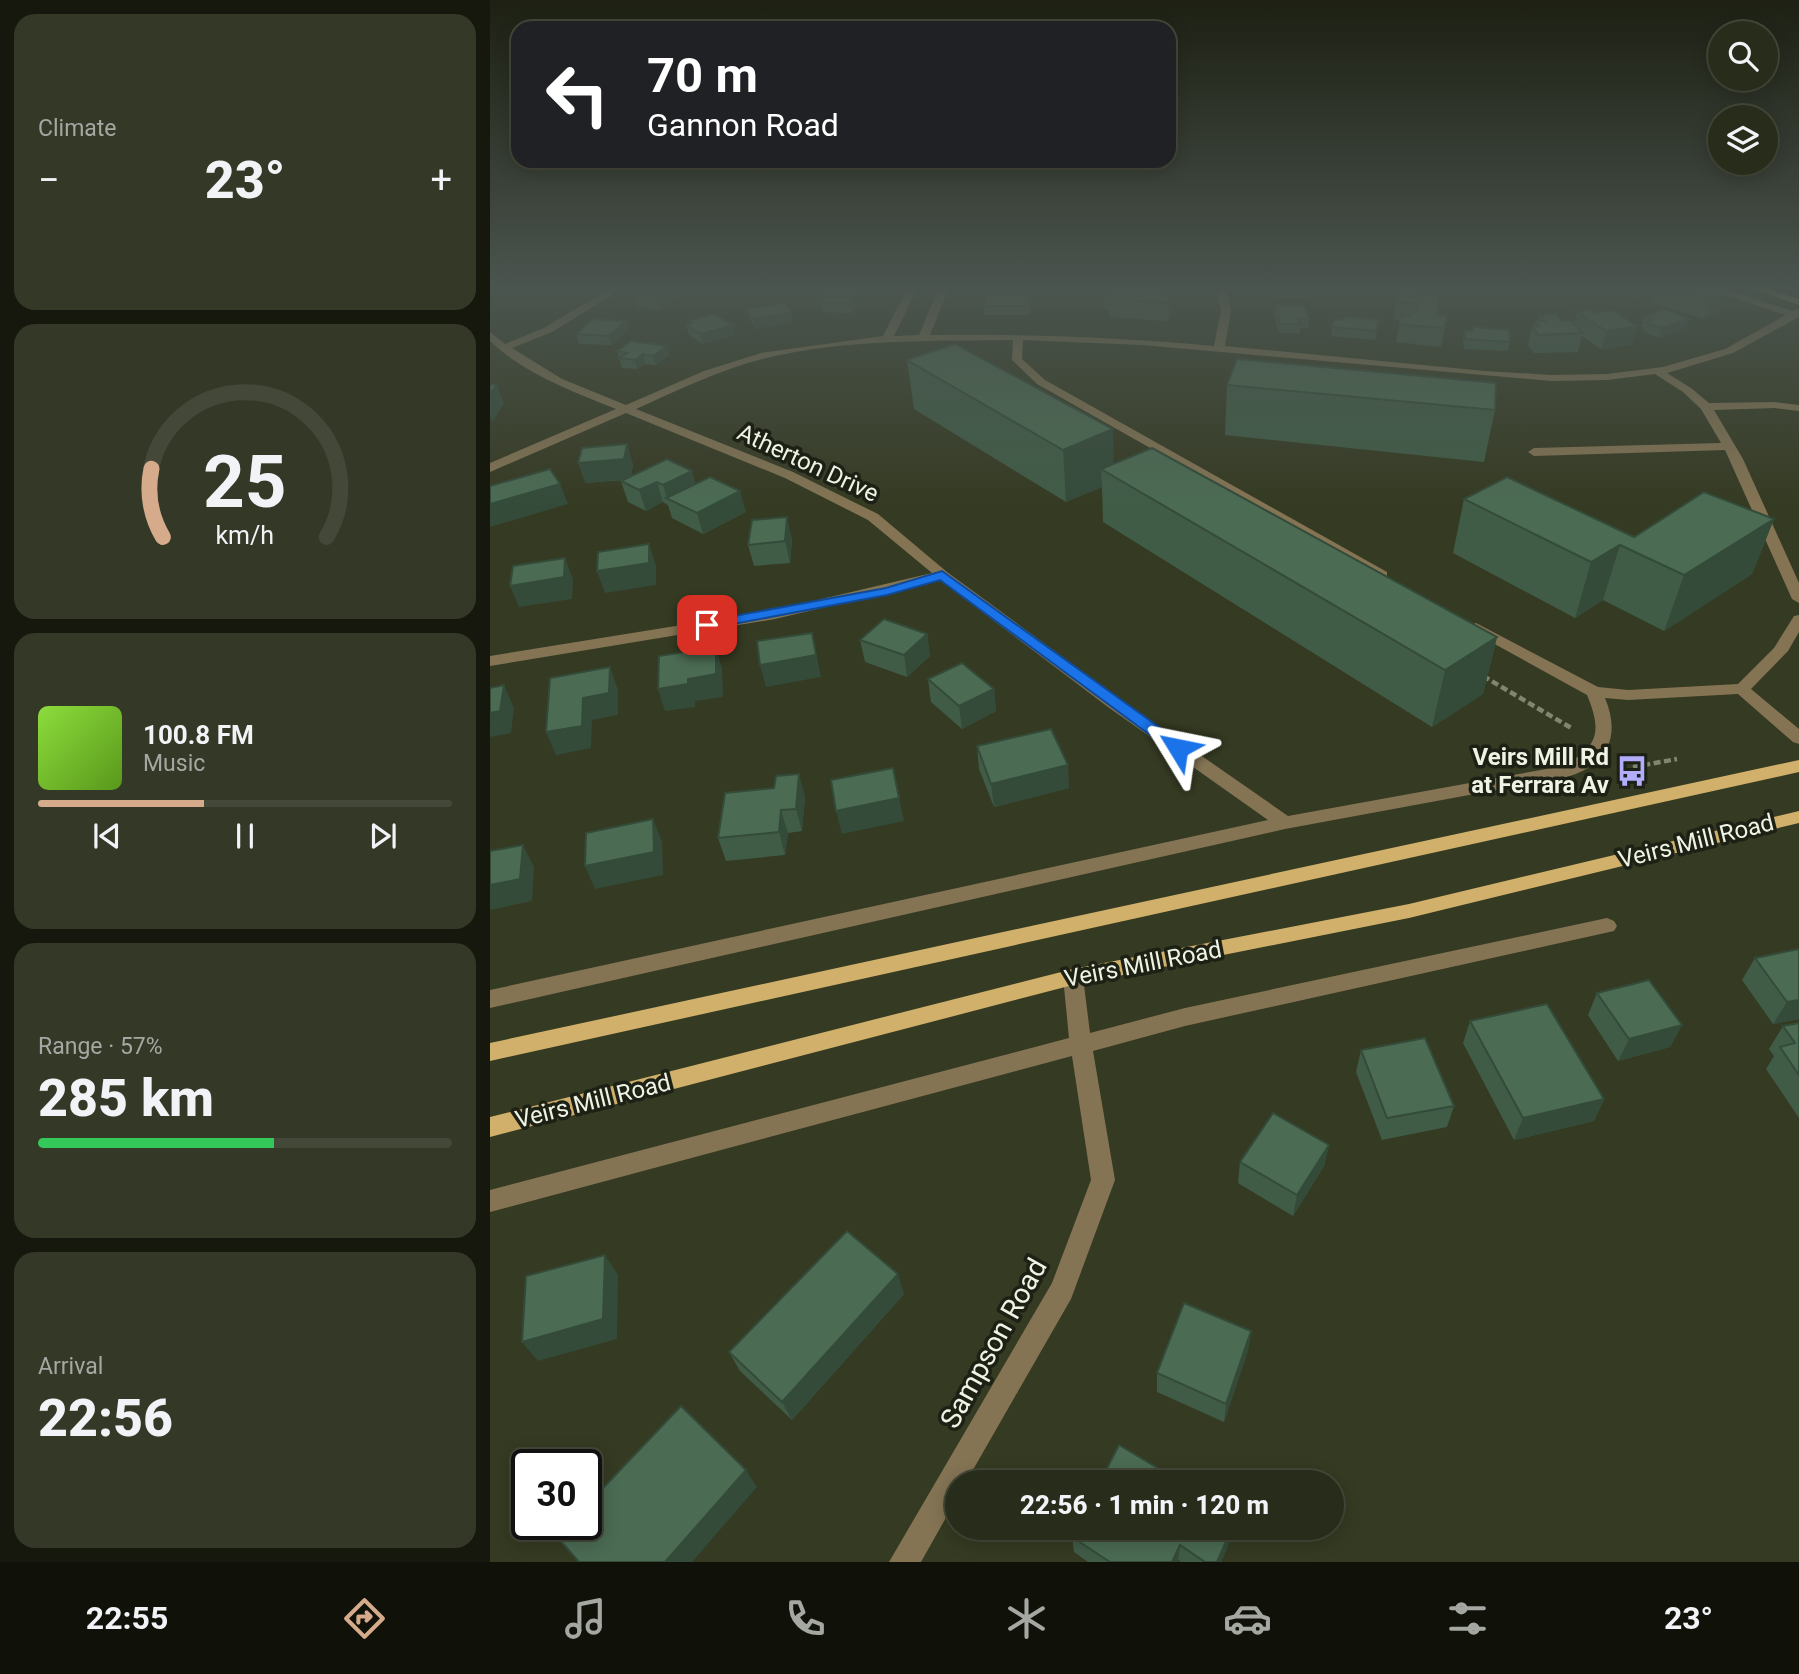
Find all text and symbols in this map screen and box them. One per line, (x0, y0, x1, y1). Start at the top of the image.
map controls (1708, 21, 1778, 175)
button: search (1708, 21, 1778, 91)
text: 70 m (647, 47, 758, 104)
icon: left (532, 49, 623, 140)
button: layers (1708, 105, 1778, 175)
text: Gannon Road (647, 106, 839, 144)
text: Climate (38, 115, 117, 142)
text: 23° (205, 150, 285, 211)
text: − (38, 158, 60, 202)
text: + (430, 158, 452, 202)
street label: Atherton Drive (733, 418, 883, 508)
text: 25 (203, 440, 287, 526)
text: km/h (216, 521, 274, 550)
pin (677, 595, 737, 655)
icon: arrive (688, 606, 726, 644)
position arrow (1141, 711, 1215, 785)
text: 100.8 FM (143, 720, 254, 750)
place label: Veirs Mill Rd at Ferrara Av (1471, 743, 1609, 799)
text: Music (143, 750, 205, 777)
bus stop icon: Veirs Mill Rd at Ferrara Av (1615, 754, 1649, 788)
street label: Veirs Mill Road (1615, 808, 1777, 874)
icon: previous (88, 817, 126, 855)
icon: pause (226, 817, 264, 855)
icon: next (364, 817, 402, 855)
street label: Veirs Mill Road (1062, 935, 1224, 993)
text: Range · 57% (38, 1033, 163, 1060)
text: 285 km (38, 1068, 214, 1129)
street label: Veirs Mill Road (512, 1068, 674, 1134)
street label: Sampson Road (933, 1252, 1054, 1434)
text: Arrival (38, 1353, 103, 1380)
text: 22:56 (38, 1388, 173, 1449)
speed limit sign: 30 (511, 1449, 602, 1540)
text: 22:56 · 1 min · 120 m (1020, 1490, 1269, 1520)
icon: directions (340, 1594, 389, 1643)
icon: music (561, 1594, 610, 1643)
icon: phone (781, 1594, 830, 1643)
icon: climate (1002, 1594, 1051, 1643)
icon: car (1223, 1594, 1272, 1643)
icon: filters (1443, 1594, 1492, 1643)
text: 22:55 (86, 1599, 168, 1637)
text: 23° (1664, 1599, 1713, 1637)

